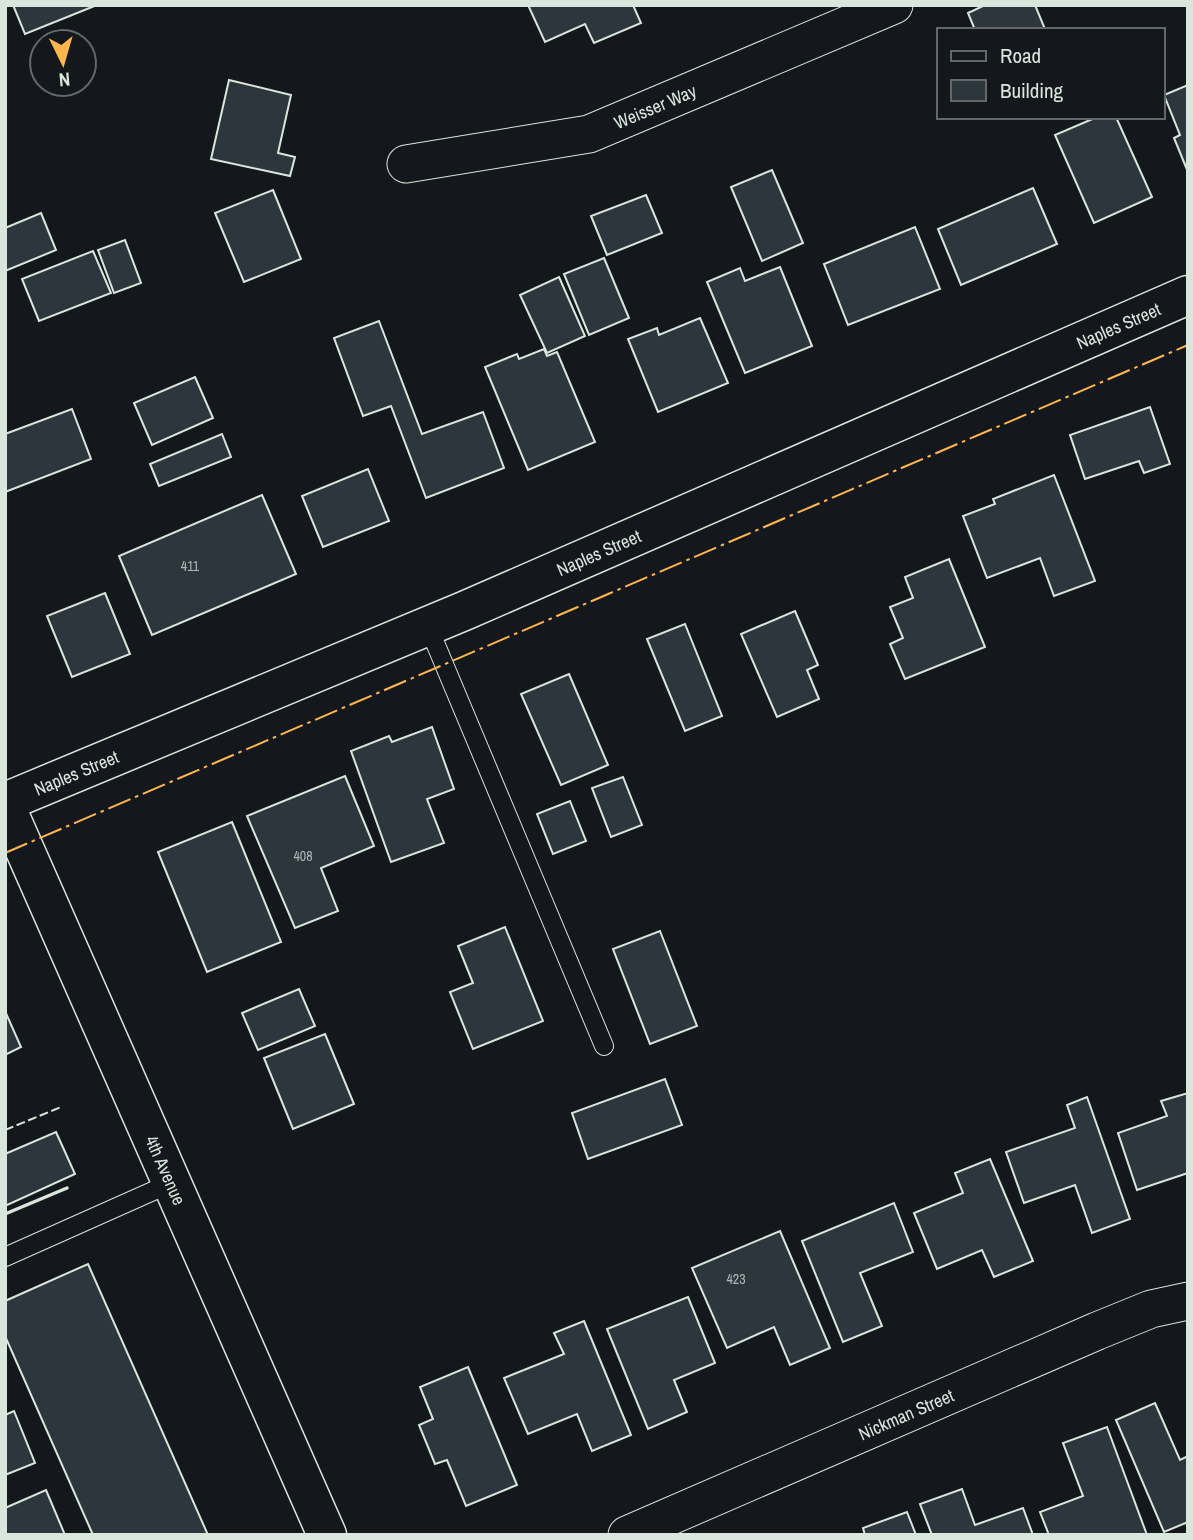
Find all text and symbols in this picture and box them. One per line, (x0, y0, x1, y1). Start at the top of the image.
north arrow (28, 28, 98, 98)
legend (937, 28, 1165, 119)
text: Road (1000, 41, 1041, 70)
text: N (58, 66, 71, 93)
text: Building (1000, 76, 1064, 105)
street label: Weisser Way (610, 77, 700, 135)
street label: Naples Street (1072, 296, 1164, 355)
street label: Naples Street (553, 523, 645, 582)
house number: 411 (181, 557, 200, 575)
street label: Naples Street (30, 744, 122, 801)
house number: 408 (293, 847, 313, 865)
street label: 4th Avenue (140, 1131, 192, 1209)
house number: 423 (726, 1270, 746, 1288)
street label: Nickman Street (854, 1382, 958, 1446)

